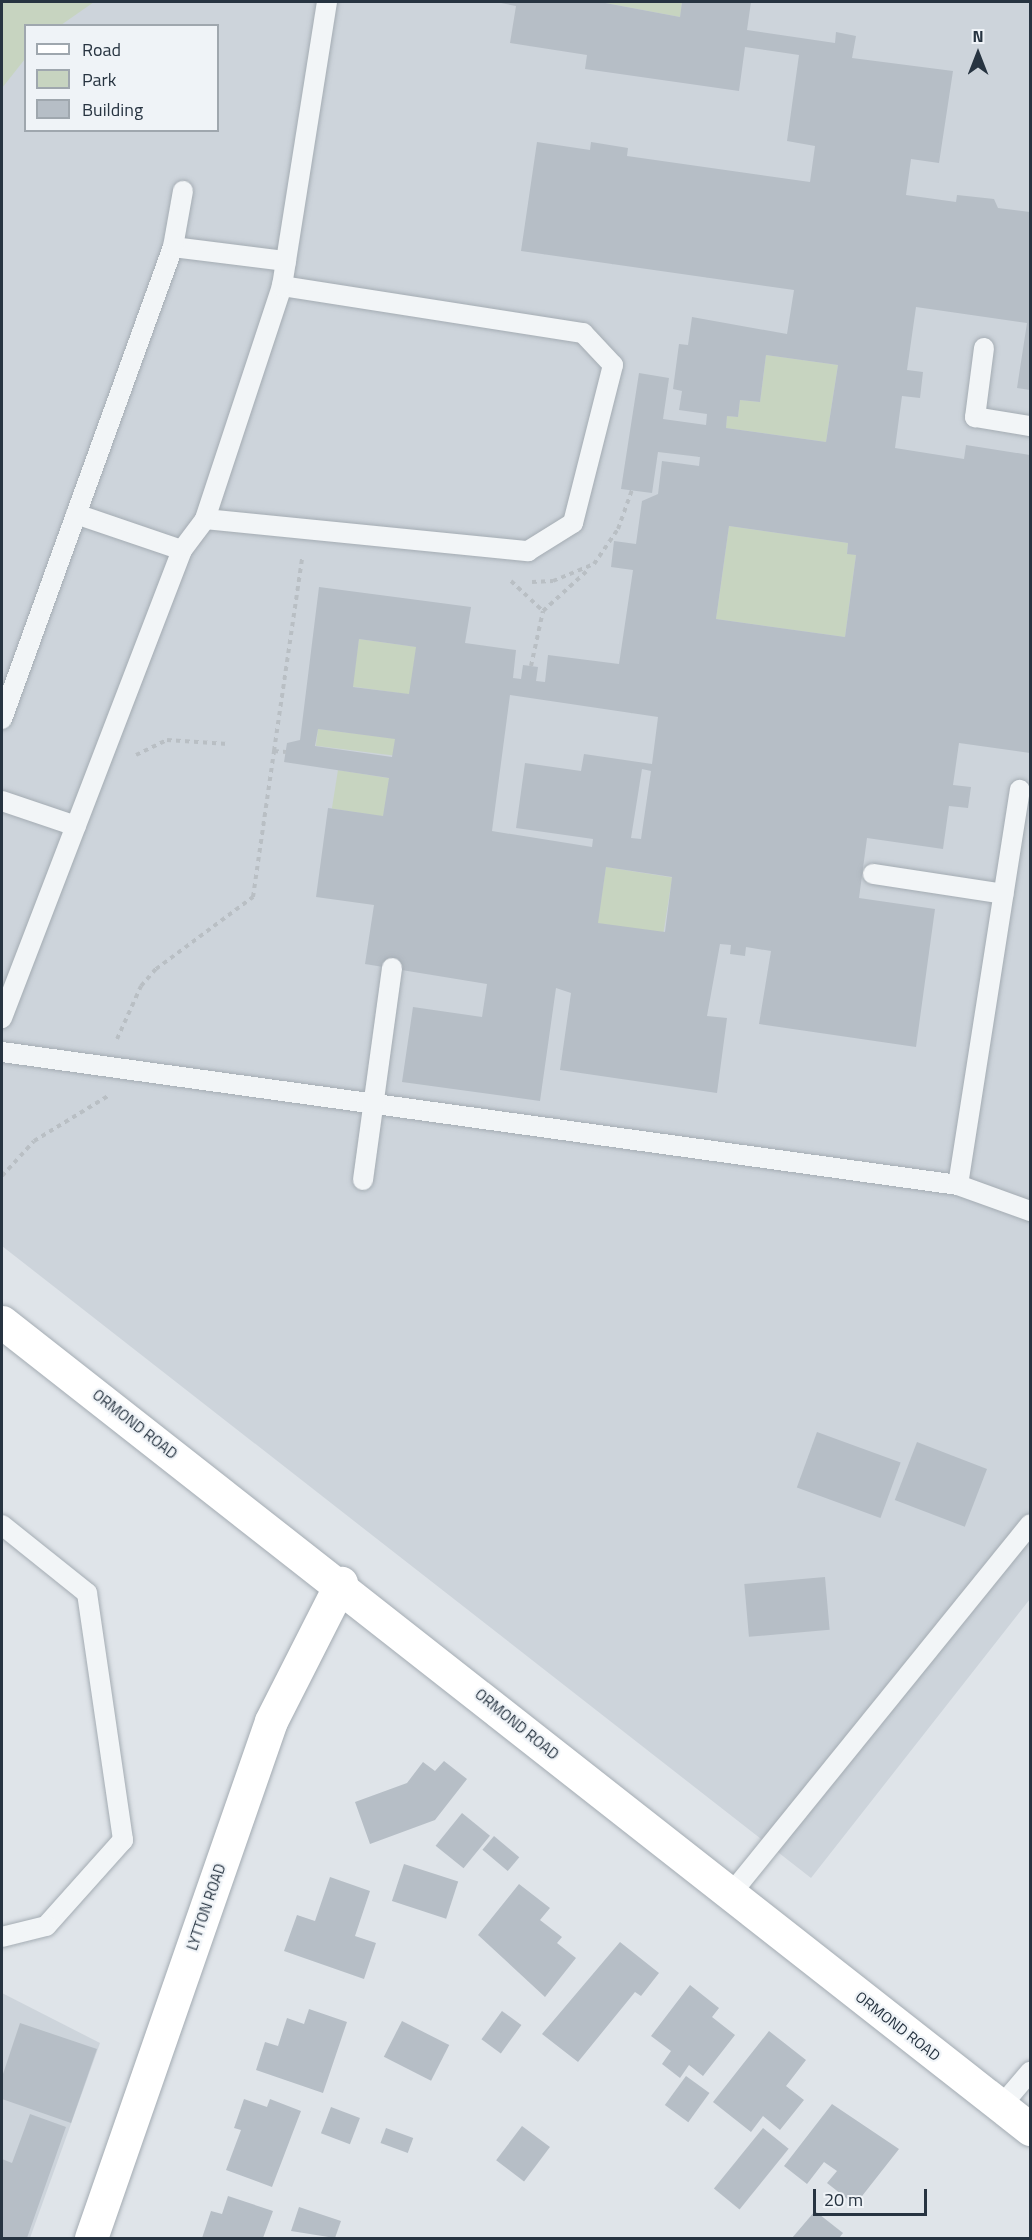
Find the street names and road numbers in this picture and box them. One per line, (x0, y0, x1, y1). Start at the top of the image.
street label: ORMOND ROAD (89, 1385, 181, 1463)
street label: ORMOND ROAD (472, 1685, 562, 1763)
street label: LYTTON ROAD (183, 1861, 229, 1953)
street label: ORMOND ROAD (852, 1987, 944, 2065)

